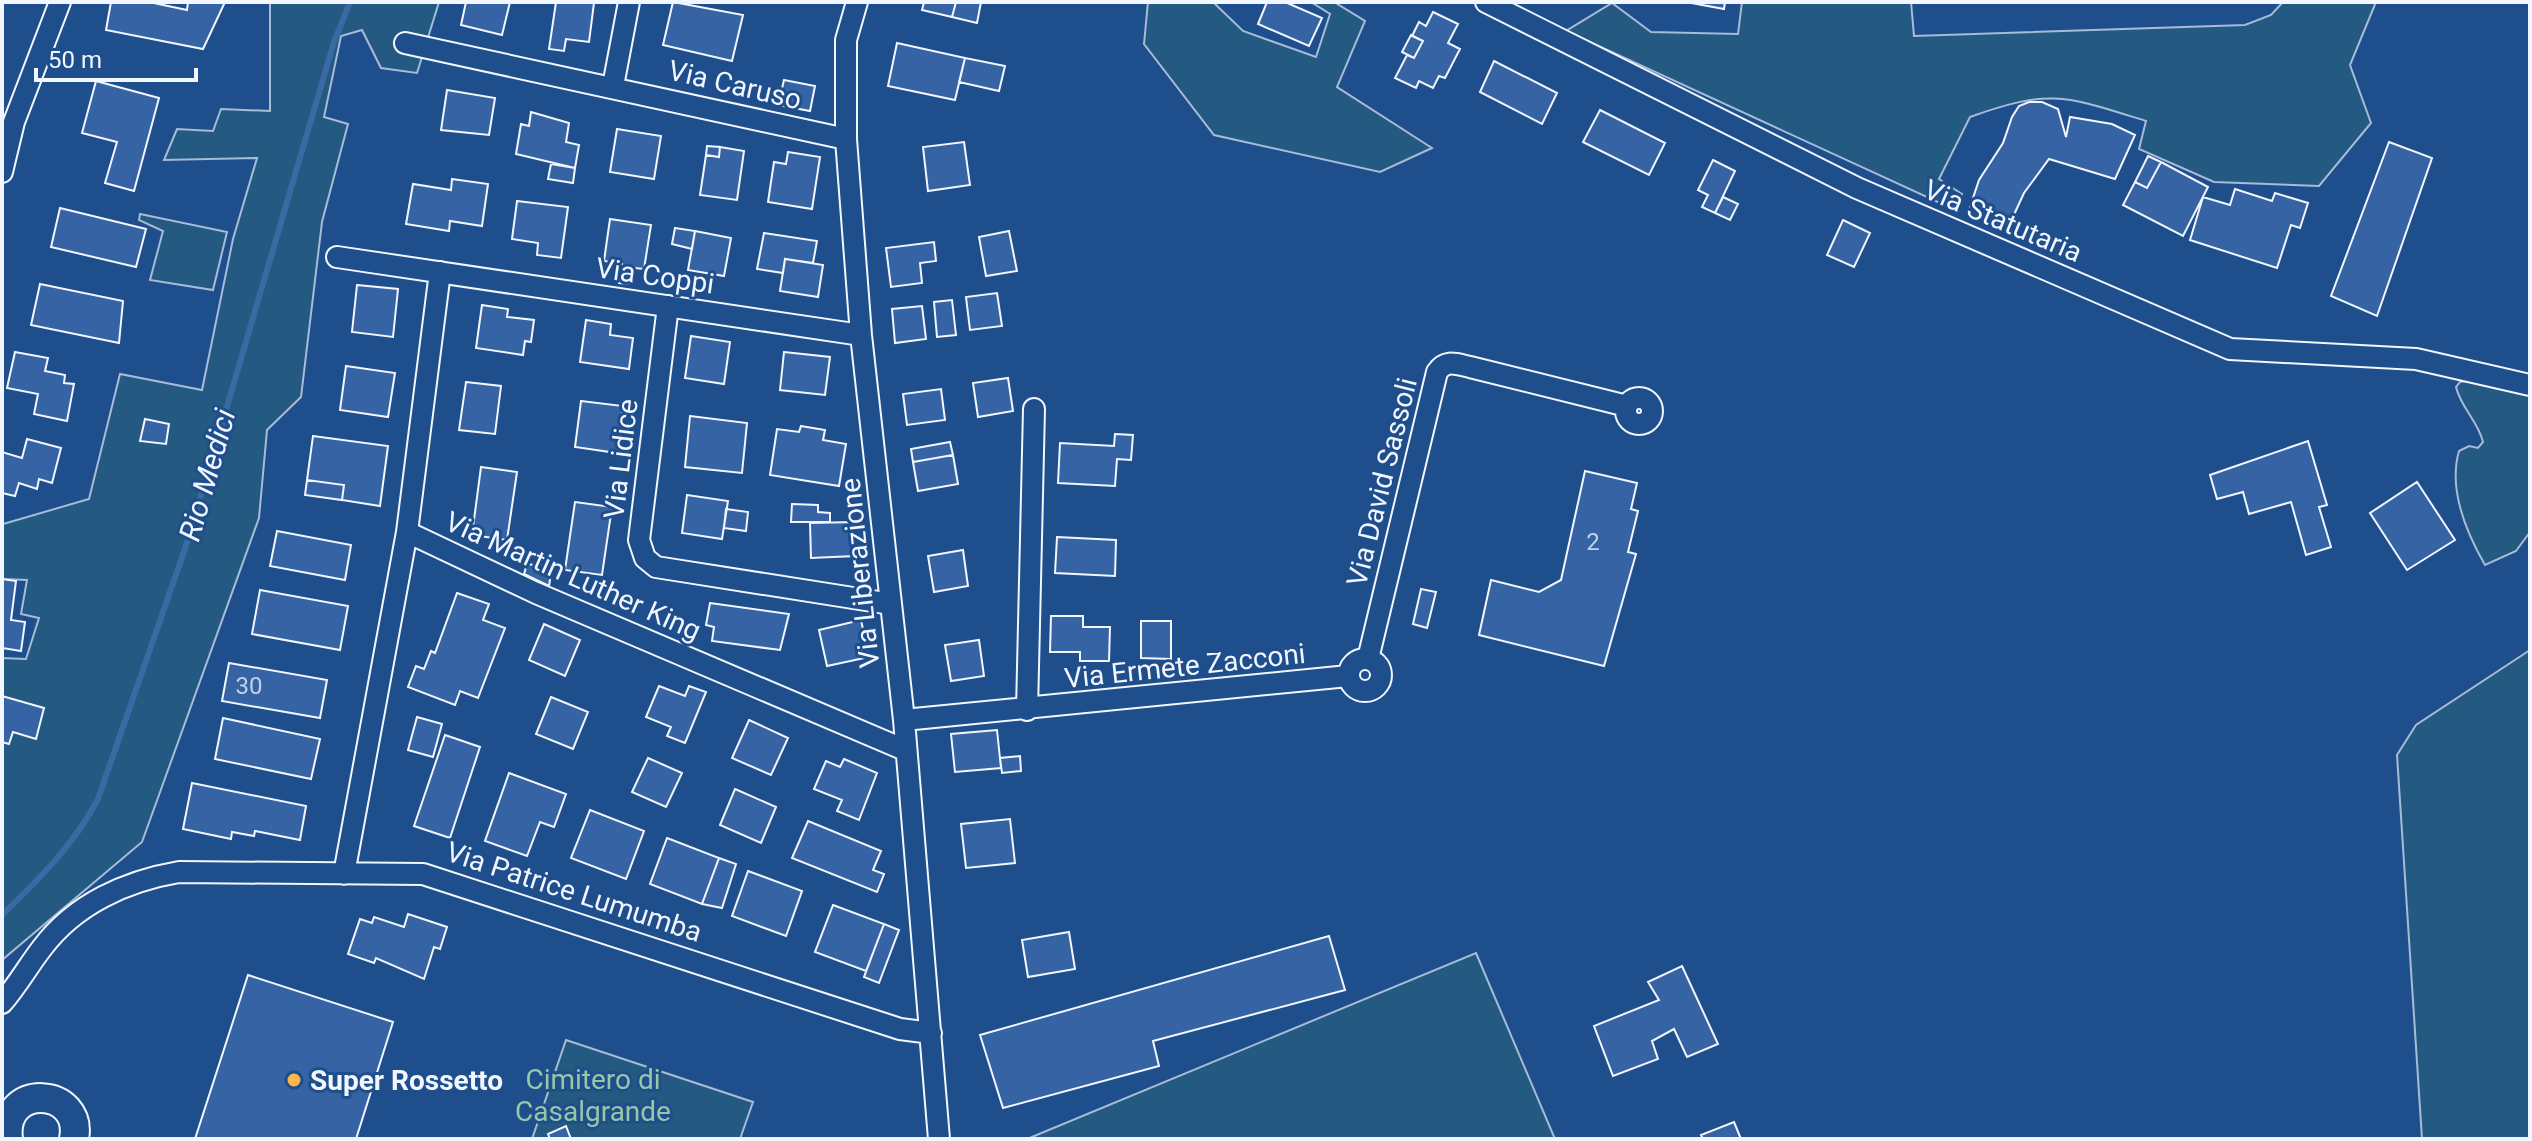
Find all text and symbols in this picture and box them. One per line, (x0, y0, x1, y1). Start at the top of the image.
scale bar (36, 32, 196, 82)
text: 50 m (48, 46, 102, 74)
street label: Via Caruso (665, 54, 805, 116)
street label: Via Statutaria (1919, 173, 2087, 269)
street label: Via Coppi (594, 251, 716, 301)
street label: Via David Sassoli (1340, 374, 1424, 590)
street label: Via Lidice (597, 397, 645, 521)
water label: Rio Medici (171, 404, 243, 545)
street label: Via Liberazione (834, 477, 886, 669)
street label: Via Martin Luther King (440, 505, 706, 647)
house number: 2 (1586, 528, 1600, 556)
street label: Via Ermete Zacconi (1063, 637, 1307, 695)
house number: 30 (236, 672, 262, 700)
street label: Via Patrice Lumumba (442, 835, 706, 949)
park label: Cimitero di Casalgrande (515, 1063, 671, 1128)
place label: Super Rossetto (310, 1064, 503, 1097)
marker: Super Rossetto (285, 1071, 303, 1089)

